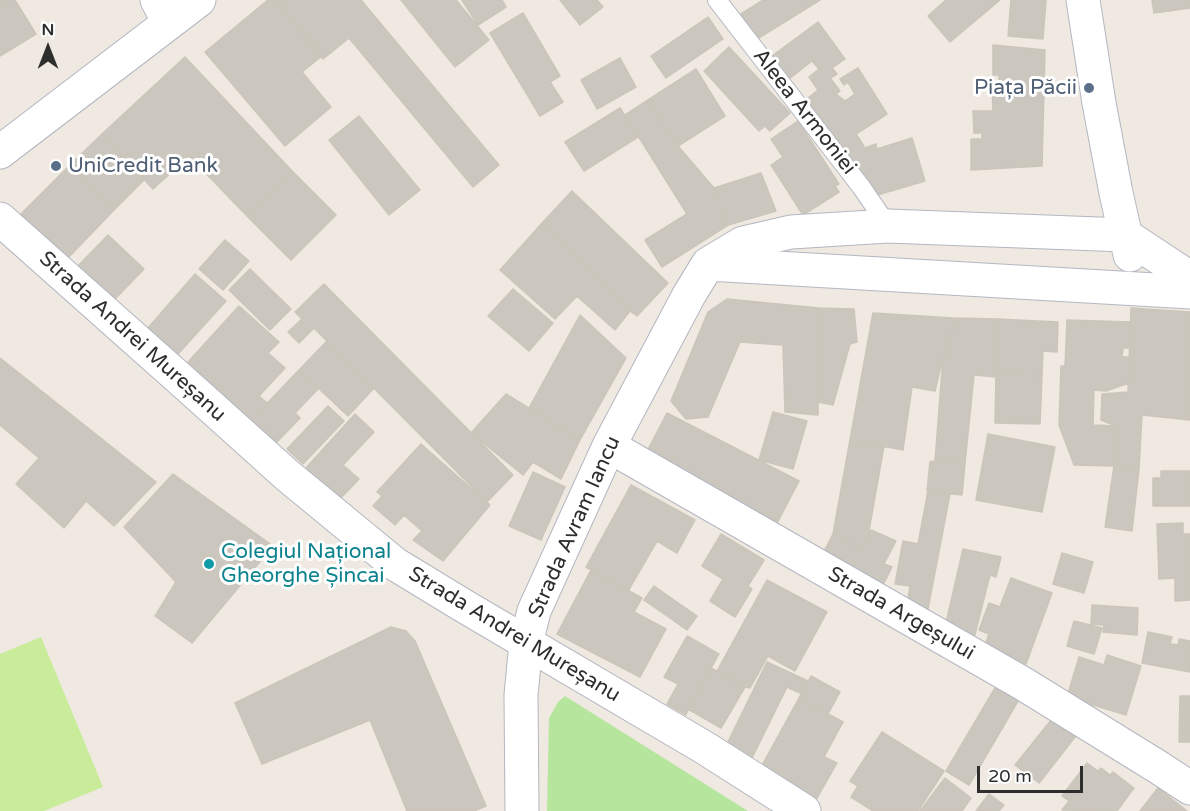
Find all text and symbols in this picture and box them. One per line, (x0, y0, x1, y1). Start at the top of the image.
north arrow (18, 18, 78, 78)
text: N (42, 20, 54, 40)
street label: Aleea Armoniei (747, 44, 861, 180)
place label: Piața Păcii (974, 75, 1077, 101)
marker: Piața Păcii (1082, 81, 1096, 95)
place label: UniCredit Bank (68, 153, 218, 179)
marker: UniCredit Bank (49, 159, 63, 173)
street label: Strada Andrei Mureșanu (33, 246, 231, 428)
street label: Strada Avram Iancu (524, 432, 626, 622)
place label: Colegiul Național Gheorghe Șincai (221, 539, 391, 589)
marker: Colegiul Național Gheorghe Șincai (202, 557, 216, 571)
street label: Strada Andrei Mureșanu (404, 562, 624, 708)
street label: Strada Argeșului (823, 562, 979, 666)
scale bar (980, 754, 1086, 792)
text: 20 m (988, 765, 1032, 787)

